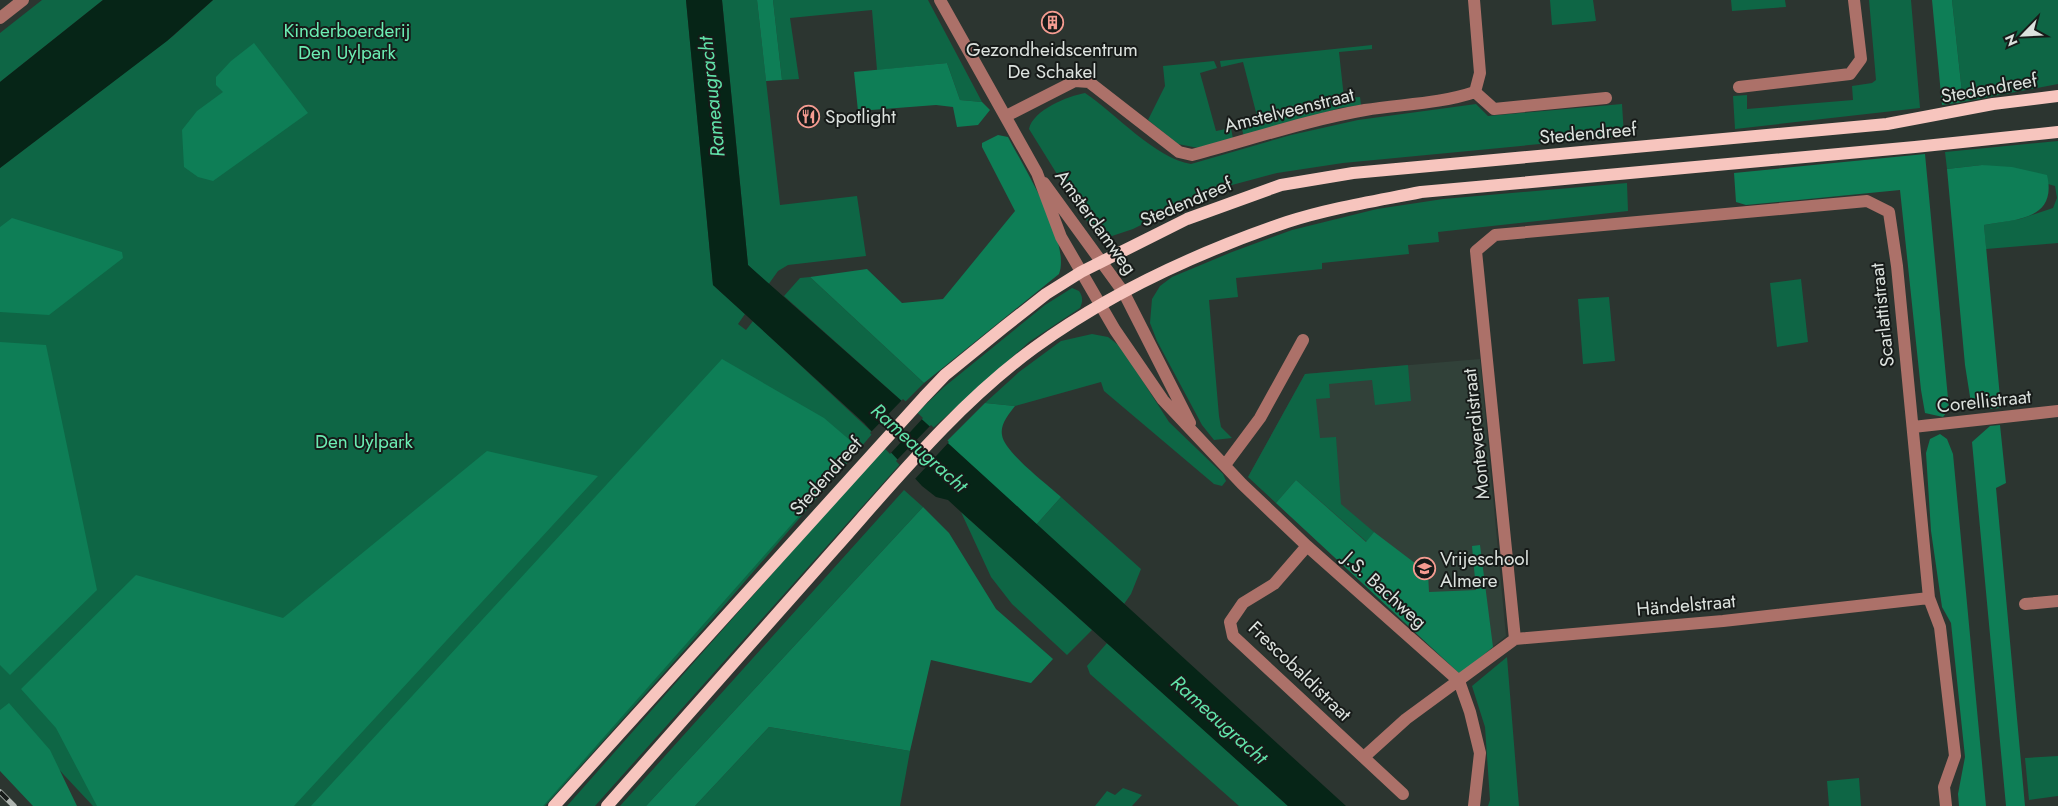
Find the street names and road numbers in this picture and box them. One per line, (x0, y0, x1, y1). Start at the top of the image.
street label: Stedendreef (1939, 66, 2040, 110)
street label: Amstelveenstraat (1221, 81, 1357, 139)
street label: Stedendreef (1538, 115, 1638, 151)
street label: Amsterdamweg (1049, 164, 1143, 280)
street label: Stedendreef (1136, 170, 1237, 233)
street label: Scarlattistraat (1863, 261, 1901, 368)
street label: Monteverdistraat (1456, 367, 1496, 501)
street label: Corellistraat (1936, 383, 2033, 419)
street label: Stedendreef (783, 430, 869, 521)
street label: J.S. Bachweg (1335, 543, 1433, 635)
street label: Händelstraat (1635, 587, 1737, 623)
street label: Frescobaldistraat (1242, 615, 1358, 728)

